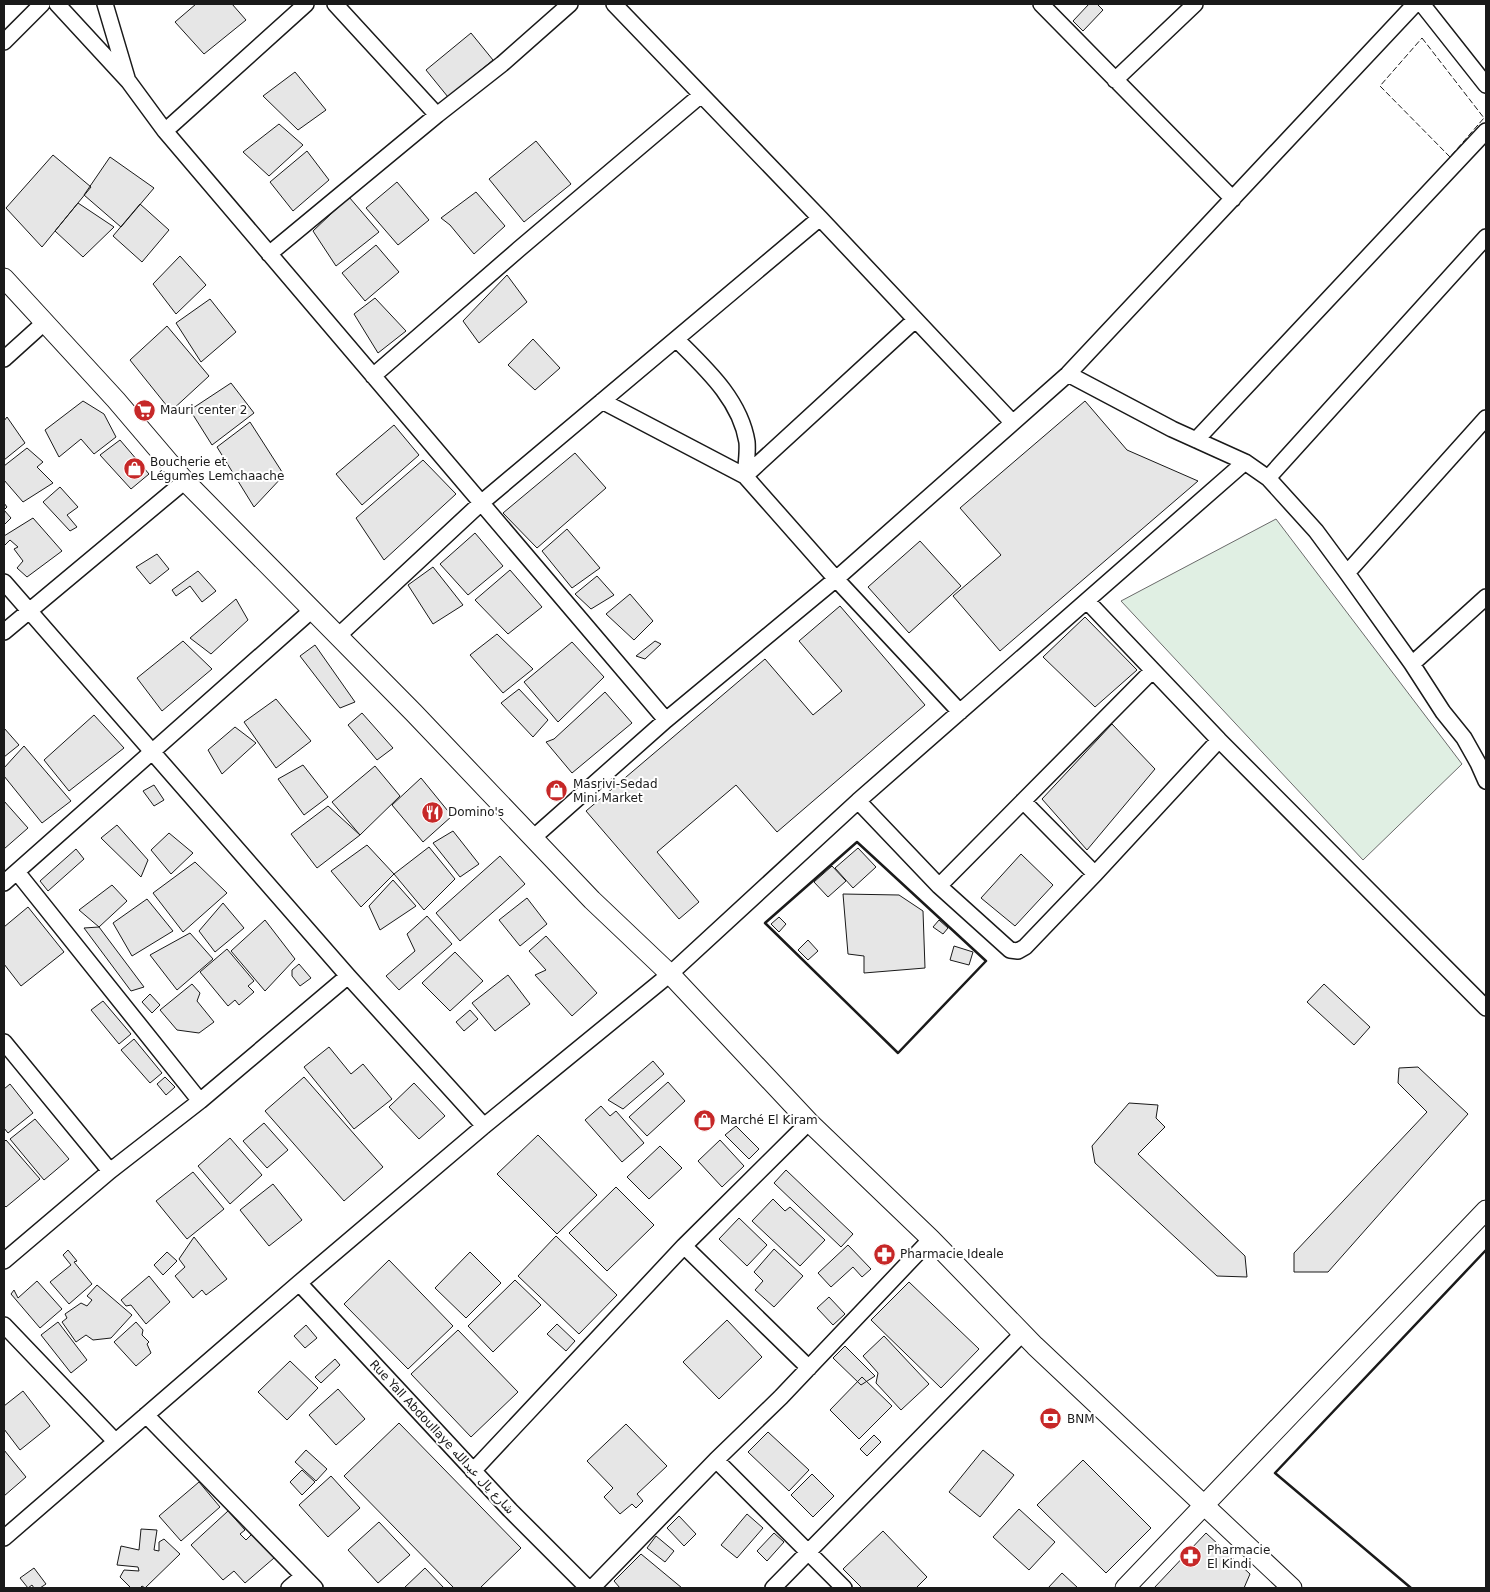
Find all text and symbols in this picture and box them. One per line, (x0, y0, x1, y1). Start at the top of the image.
supermarket icon: Mauri center 2 (132, 398, 156, 422)
place label: Mauri center 2 (160, 403, 247, 417)
place label: Boucherie et Légumes Lemchaache (150, 455, 284, 483)
shop icon: Boucherie et Légumes Lemchaache (122, 457, 146, 481)
place label: Masrivi-Sedad Mini Market (573, 777, 658, 805)
shop icon: Masrivi-Sedad Mini Market (545, 779, 569, 803)
restaurant icon: Domino's (420, 800, 444, 824)
place label: Domino's (448, 805, 504, 819)
shop icon: Marché El Kiram (692, 1108, 716, 1132)
place label: Marché El Kiram (720, 1113, 818, 1127)
pharmacy icon: Pharmacie Ideale (872, 1242, 896, 1266)
place label: Pharmacie Ideale (900, 1247, 1004, 1261)
street label: Rue Yall Abdoullaye شارع يال عبدالله (366, 1357, 517, 1518)
bank icon: BNM (1039, 1407, 1063, 1431)
place label: BNM (1067, 1412, 1095, 1426)
place label: Pharmacie El Kindi (1207, 1543, 1270, 1571)
pharmacy icon: Pharmacie El Kindi (1179, 1545, 1203, 1569)

